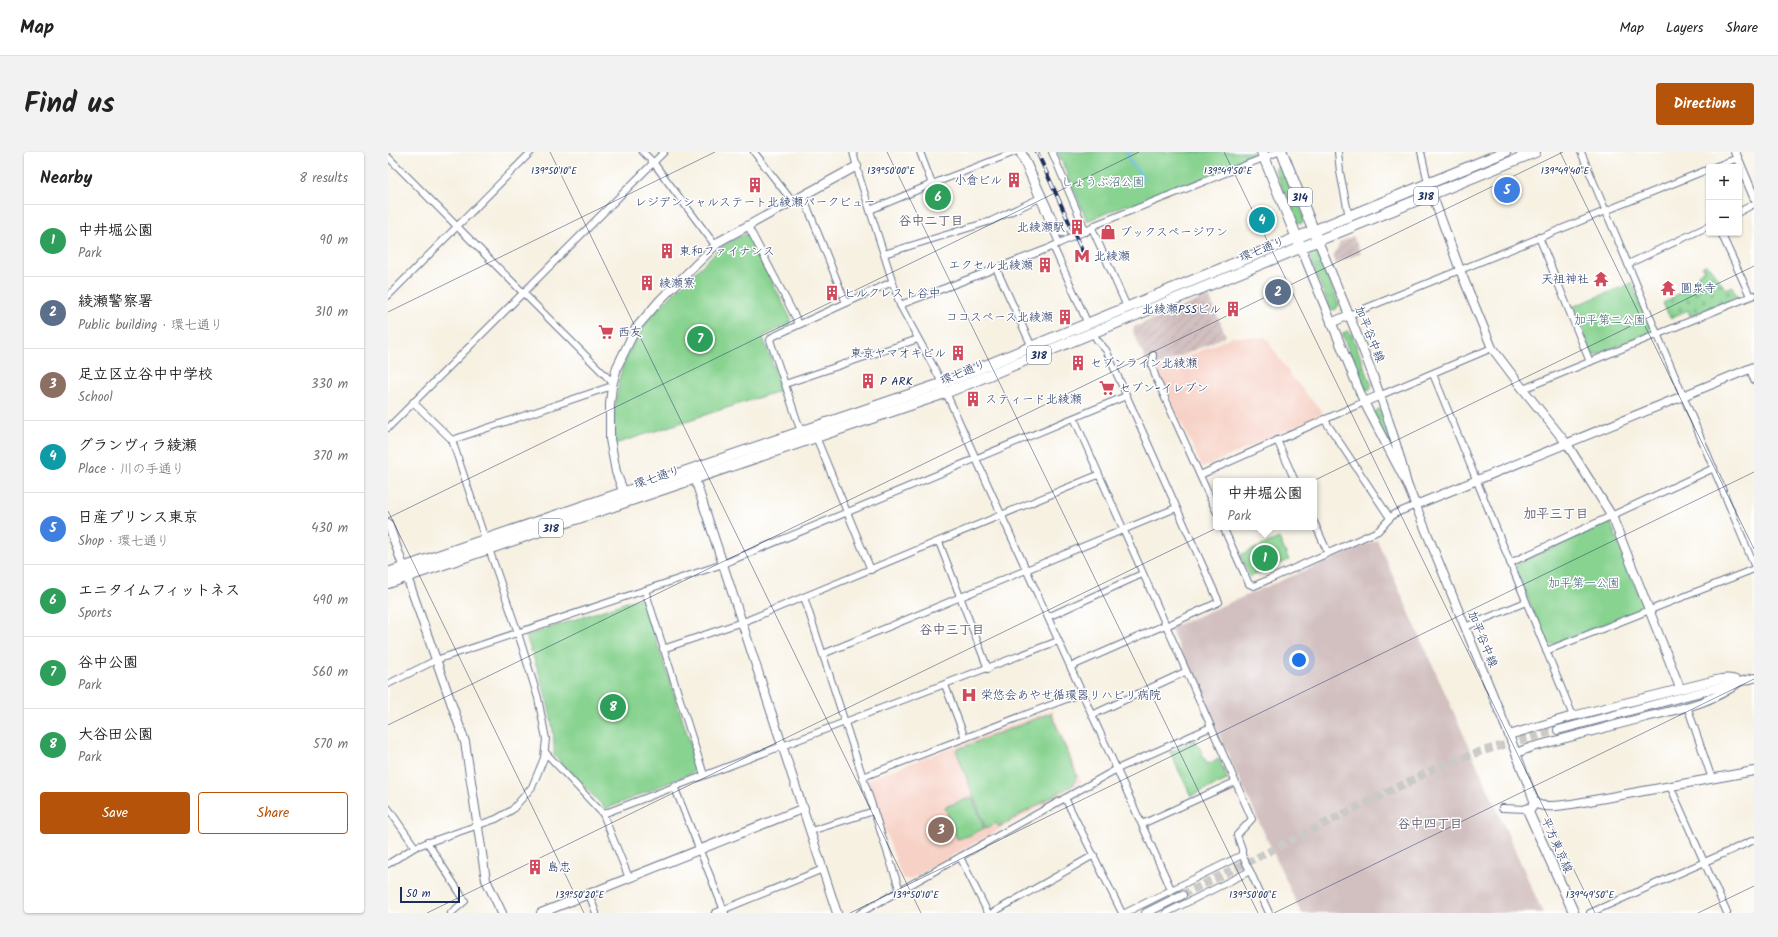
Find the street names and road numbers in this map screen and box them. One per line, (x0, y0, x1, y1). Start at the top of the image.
road number: 318 (1414, 187, 1438, 205)
road number: 314 (1288, 188, 1312, 206)
street label: 環七通り (1236, 232, 1288, 267)
street label: 加平谷中線 (1349, 303, 1390, 366)
road number: 318 (1027, 346, 1051, 364)
street label: 環七通り (937, 355, 989, 390)
street label: 環七通り (631, 461, 683, 494)
road number: 318 (539, 519, 563, 537)
street label: 加平谷中線 (1462, 608, 1503, 671)
street label: 平方東京線 (1536, 814, 1577, 876)

